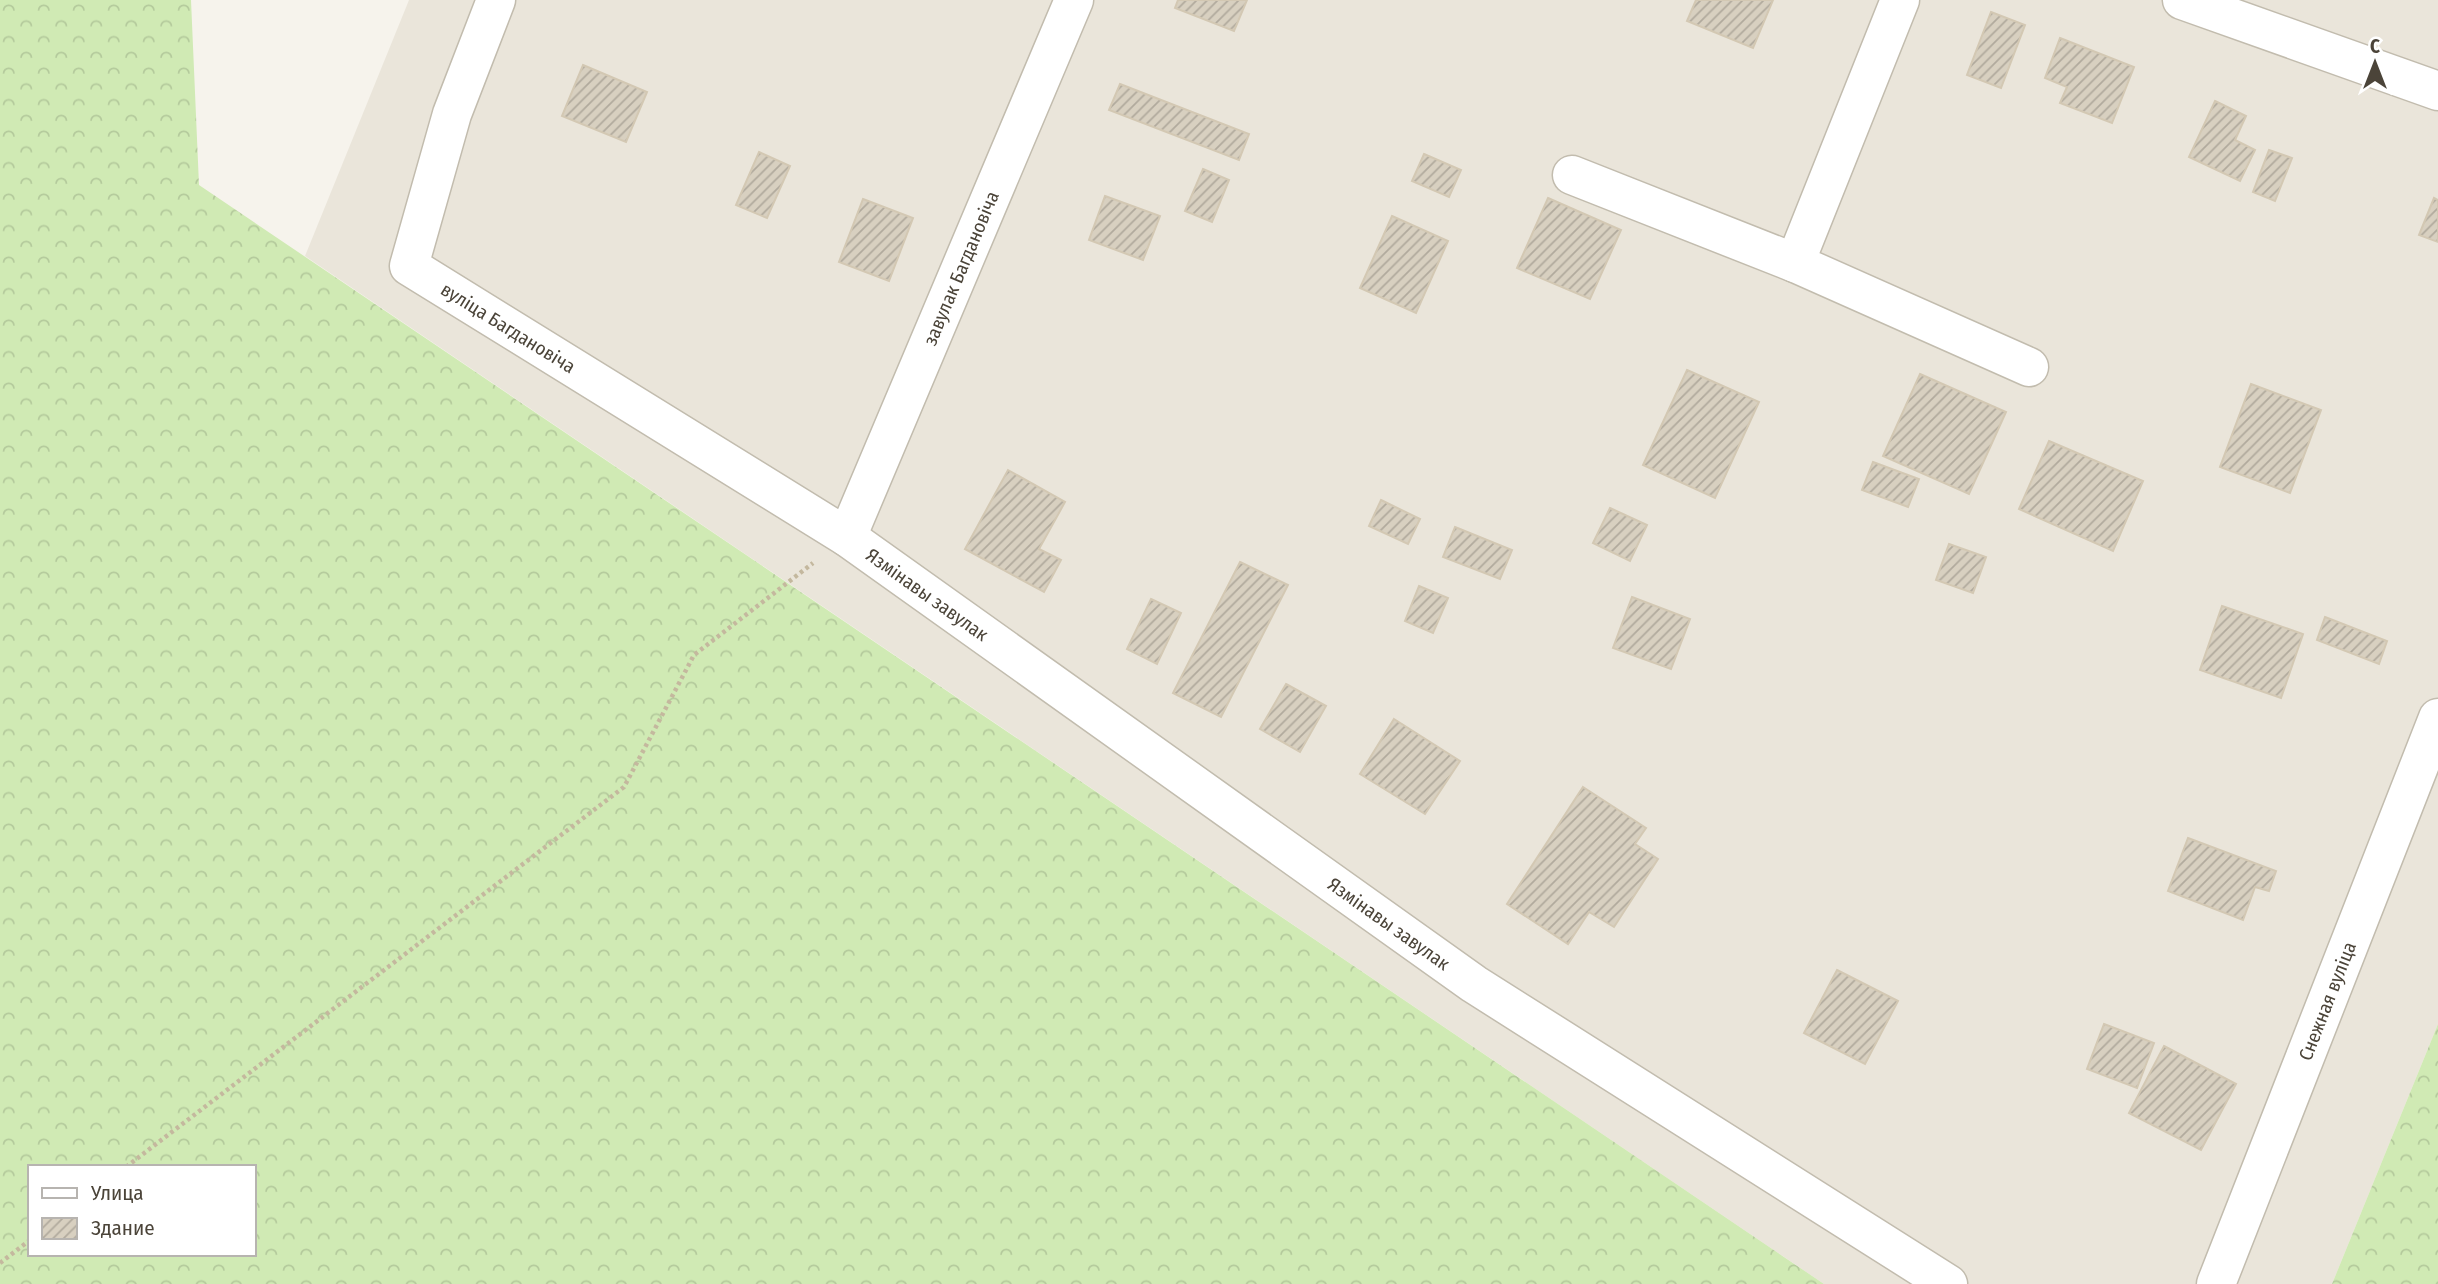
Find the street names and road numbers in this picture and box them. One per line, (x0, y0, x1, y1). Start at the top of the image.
street label: завулак Багдановіча (918, 188, 1004, 349)
street label: вуліца Багдановіча (437, 278, 580, 378)
street label: Язмінавы завулак (862, 543, 993, 646)
street label: Язмінавы завулак (1323, 873, 1454, 975)
street label: Снежная вуліца (2294, 938, 2361, 1064)

